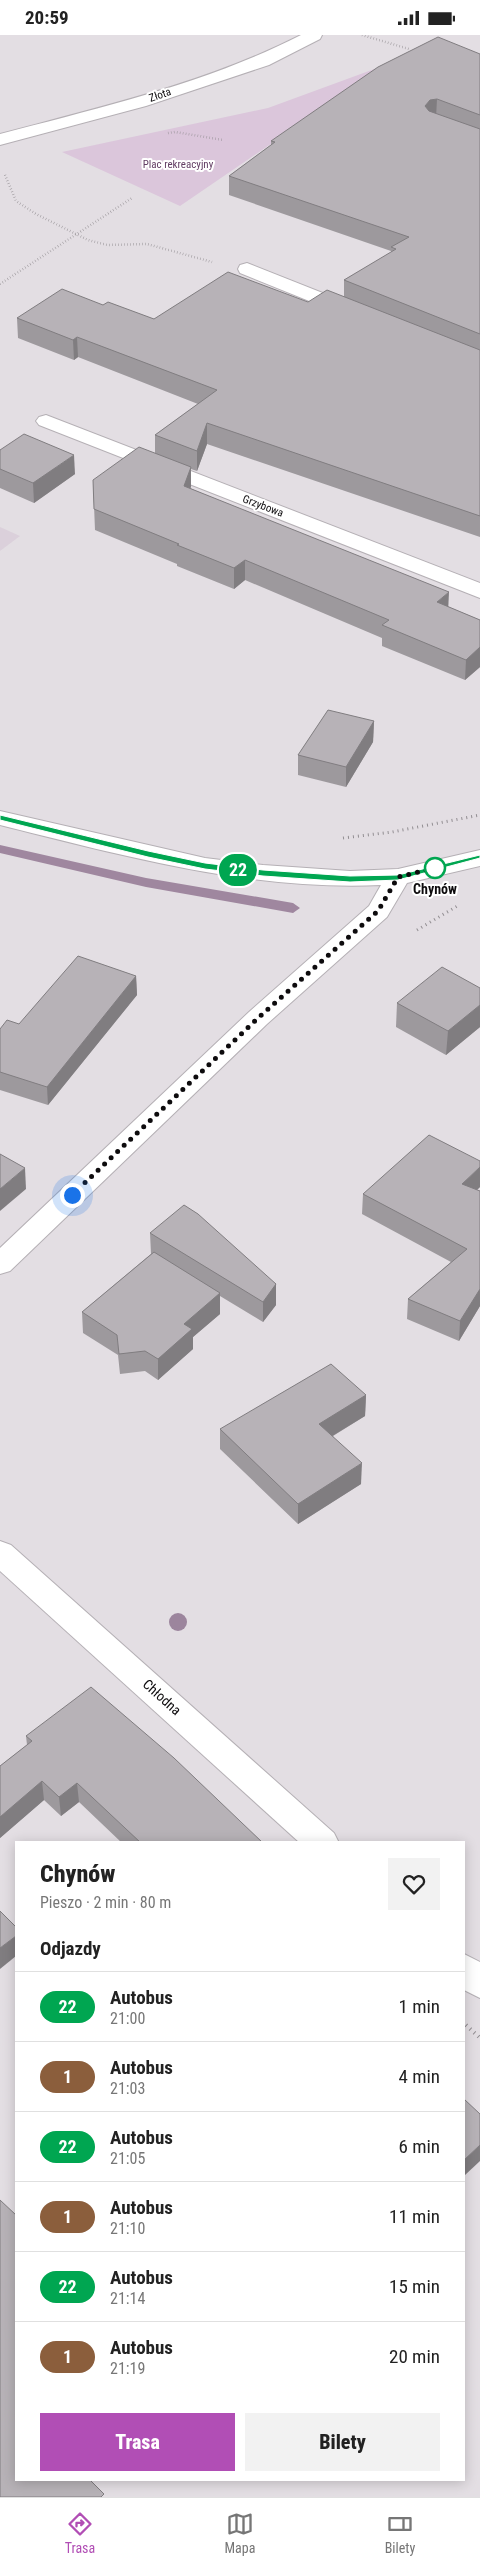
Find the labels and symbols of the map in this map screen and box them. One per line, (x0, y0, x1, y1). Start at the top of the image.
street label: Złota (147, 85, 173, 105)
park label: Plac rekreacyjny (143, 158, 214, 171)
street label: Grzybowa (241, 492, 285, 520)
line badge: 22 (216, 854, 260, 886)
marker: Chynów (424, 857, 446, 879)
place label: Chynów (413, 881, 457, 897)
your location (60, 1183, 85, 1208)
street label: Chłodna (140, 1676, 184, 1718)

